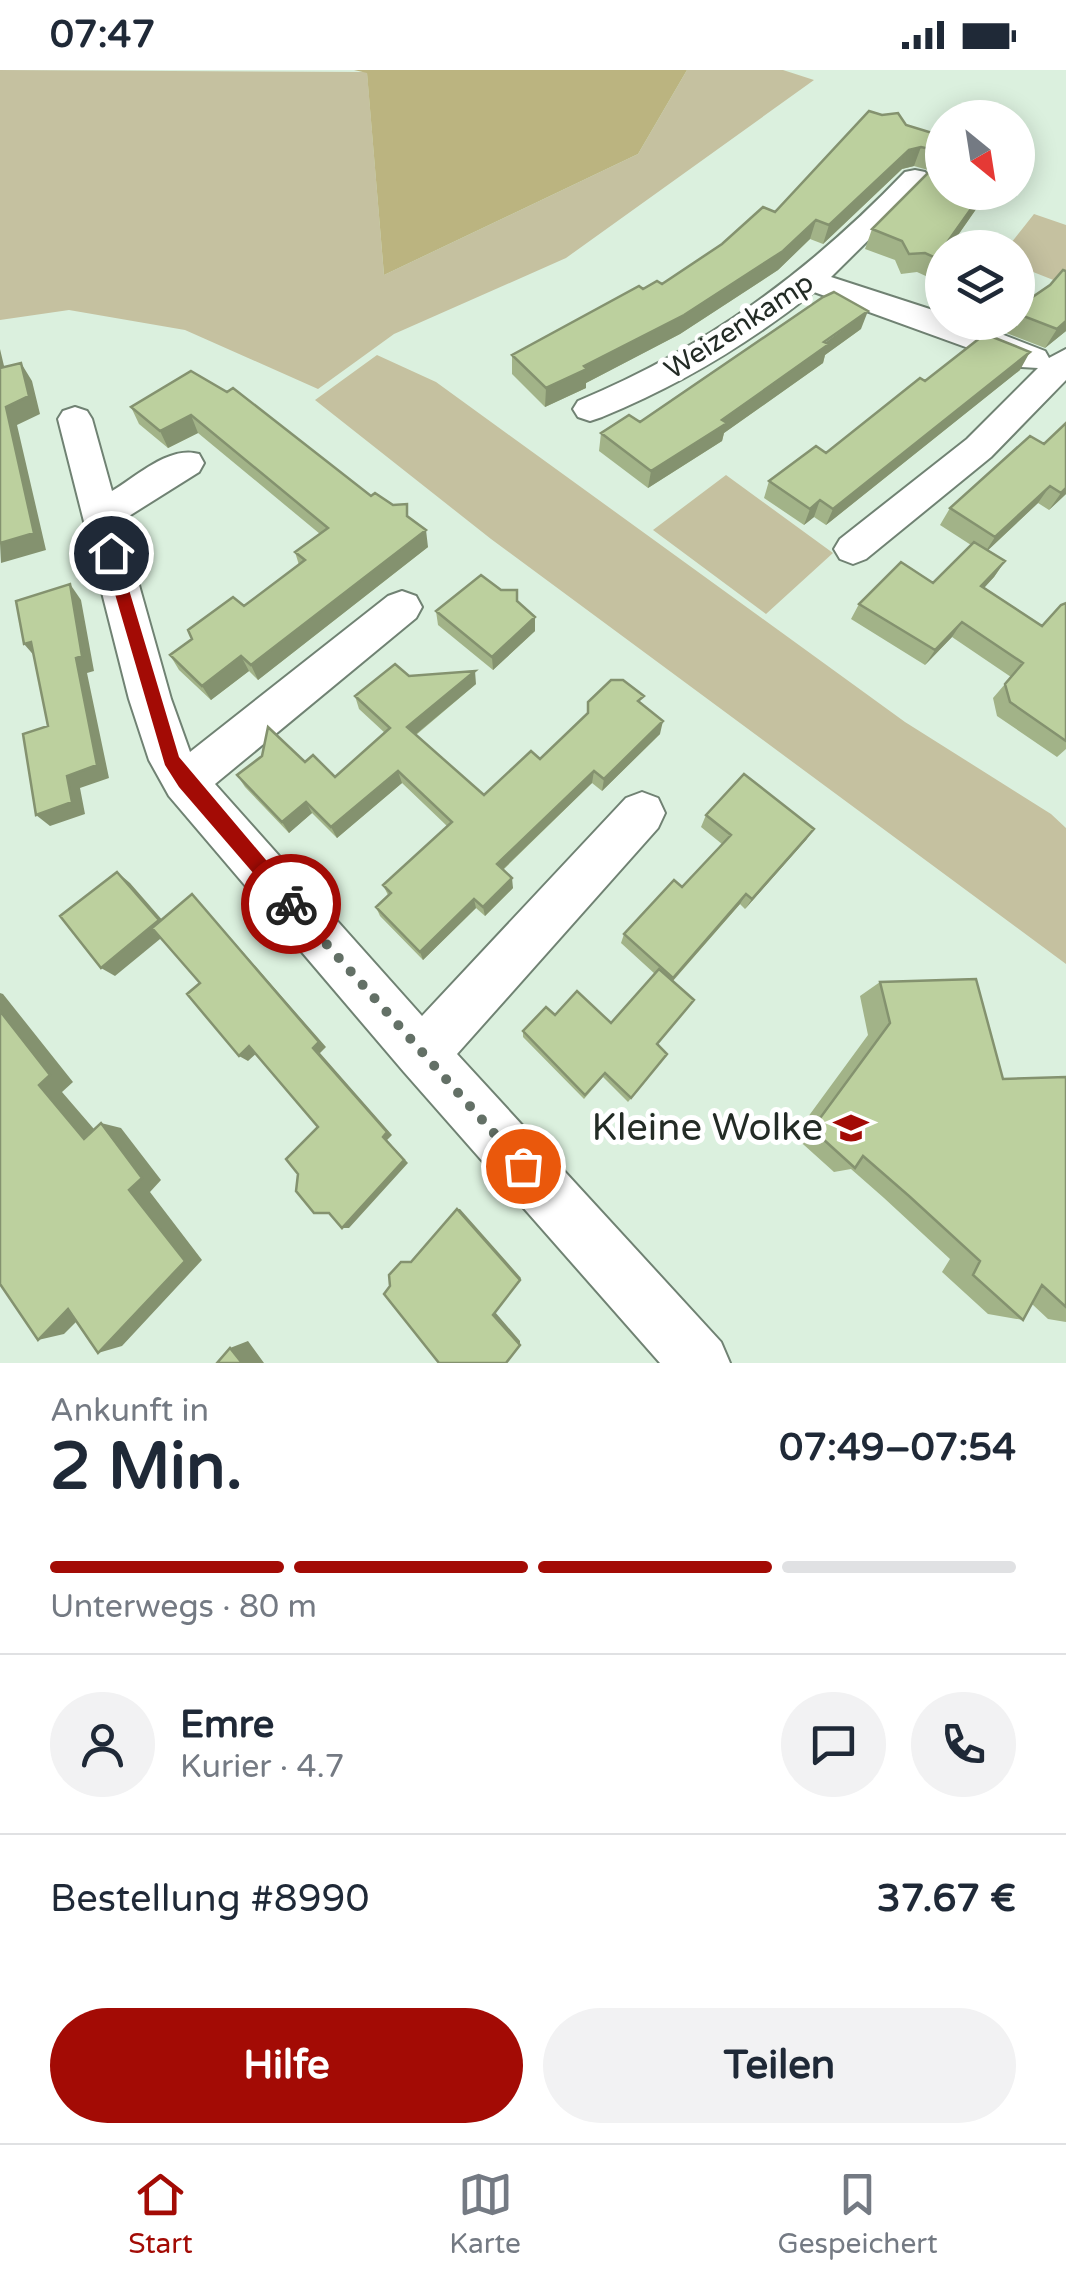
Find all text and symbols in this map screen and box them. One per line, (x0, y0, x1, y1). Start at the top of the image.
text: 07:47 (50, 12, 155, 58)
north arrow (925, 100, 1035, 210)
map controls (925, 100, 1035, 340)
button: layers (925, 230, 1035, 340)
street label: Weizenkamp (658, 265, 820, 387)
pin (69, 511, 154, 596)
icon: home (84, 526, 139, 581)
courier (241, 854, 341, 954)
icon: bike (264, 877, 319, 932)
place label: Kleine Wolke (591, 1105, 823, 1151)
school or university icon: Kleine Wolke (832, 1109, 870, 1147)
pin (481, 1124, 566, 1209)
icon: bag (496, 1139, 551, 1194)
text: Ankunft in (50, 1392, 209, 1430)
text: 07:49–07:54 (779, 1425, 1016, 1471)
text: 2 Min. (50, 1428, 243, 1507)
text: Unterwegs · 80 m (50, 1588, 317, 1626)
button: person (50, 1692, 155, 1797)
button: chat (781, 1692, 886, 1797)
button: phone (911, 1692, 1016, 1797)
text: Emre (180, 1702, 274, 1748)
text: Kurier · 4.7 (180, 1748, 345, 1786)
text: Bestellung #8990 (50, 1876, 369, 1922)
text: 37.67 € (877, 1876, 1016, 1922)
button: Hilfe (50, 2008, 523, 2123)
button: Teilen (543, 2008, 1016, 2123)
tab: Start (128, 2167, 193, 2261)
tab: Karte (449, 2167, 521, 2261)
tab: Gespeichert (777, 2167, 938, 2261)

